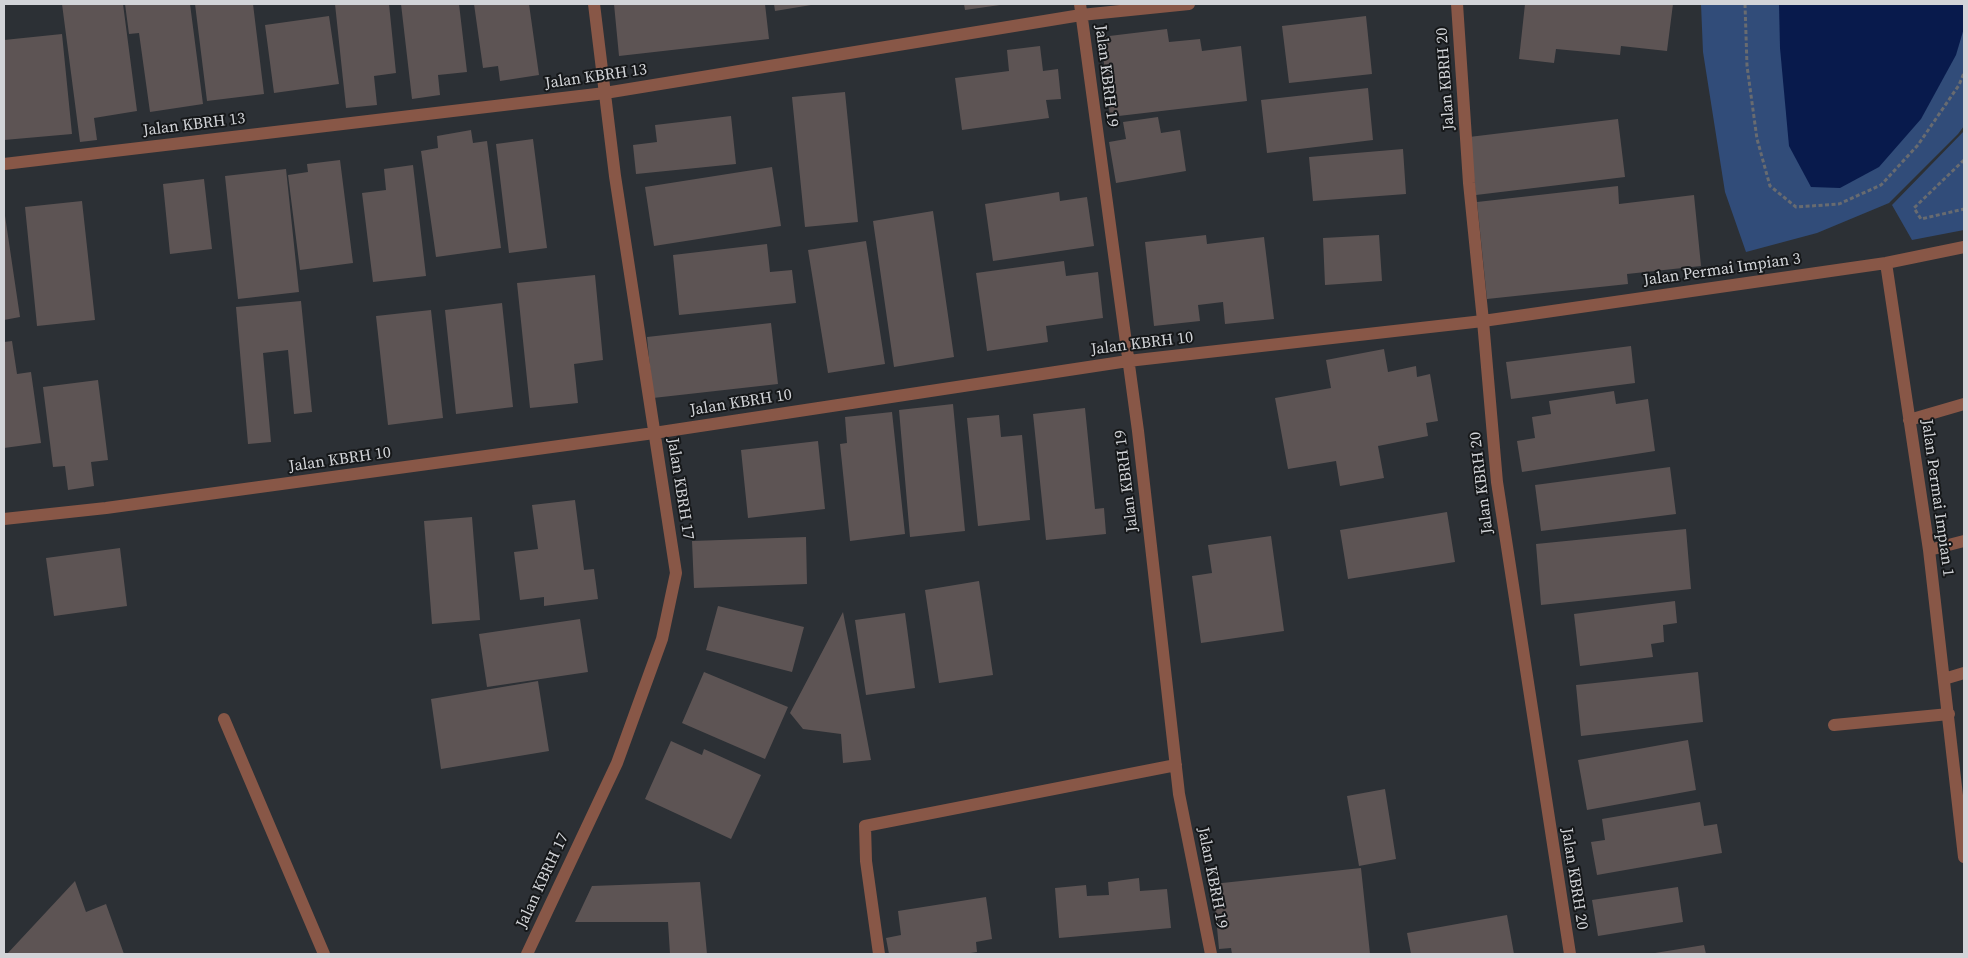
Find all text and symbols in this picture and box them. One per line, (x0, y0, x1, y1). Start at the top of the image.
street label: Jalan KBRH 19 (1090, 24, 1122, 128)
street label: Jalan KBRH 20 (1433, 27, 1459, 131)
street label: Jalan KBRH 13 (544, 60, 648, 94)
street label: Jalan KBRH 13 (142, 109, 246, 141)
street label: Jalan Permai Impian 3 (1642, 249, 1802, 291)
street label: Jalan KBRH 10 (1090, 328, 1194, 360)
street label: Jalan KBRH 10 (689, 385, 793, 421)
street label: Jalan Permai Impian 1 (1916, 418, 1958, 578)
street label: Jalan KBRH 19 (1111, 429, 1143, 533)
street label: Jalan KBRH 20 (1466, 431, 1498, 535)
street label: Jalan KBRH 17 (662, 437, 698, 541)
street label: Jalan KBRH 10 (288, 443, 392, 477)
street label: Jalan KBRH 19 (1193, 826, 1231, 930)
street label: Jalan KBRH 20 (1556, 827, 1592, 931)
street label: Jalan KBRH 17 (513, 830, 573, 932)

